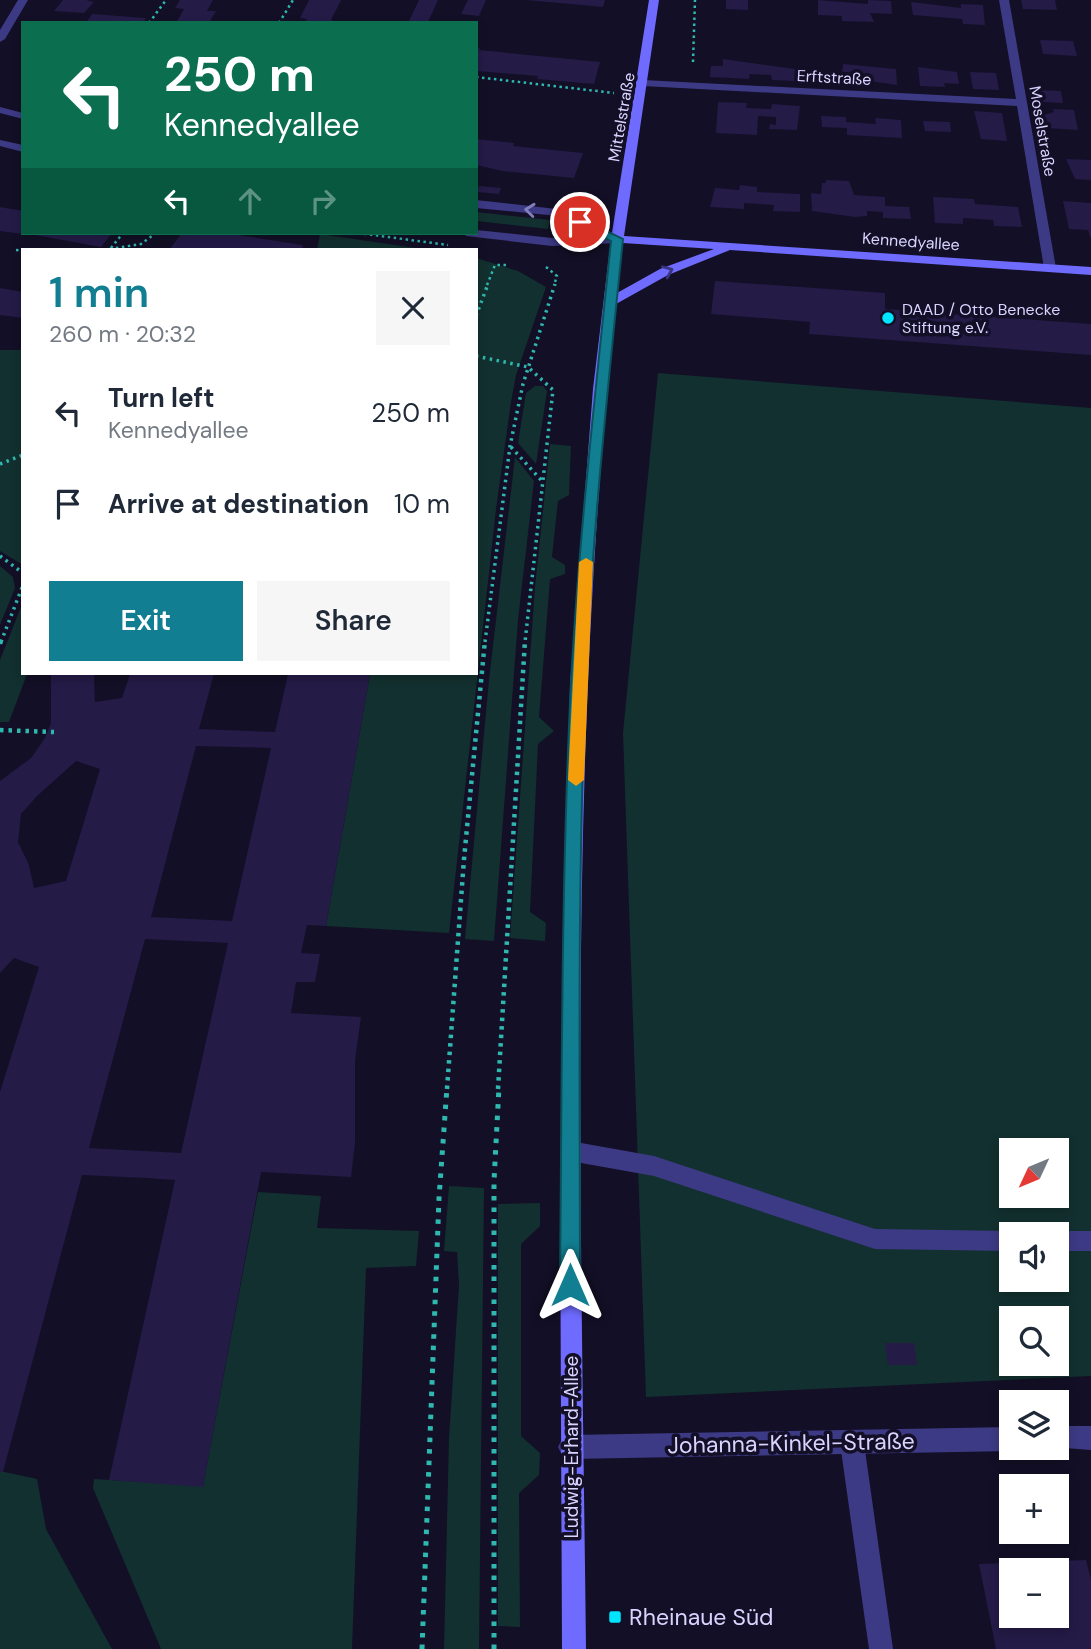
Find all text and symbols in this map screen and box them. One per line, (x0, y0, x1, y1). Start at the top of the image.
text: 250 m (164, 42, 315, 106)
icon: left (49, 49, 140, 140)
street label: Erftstraße (796, 65, 872, 90)
street label: Mittelstraße (603, 71, 640, 163)
street label: Moselstraße (1024, 84, 1061, 178)
text: Kennedyallee (164, 104, 360, 146)
icon: left (158, 182, 196, 220)
icon: ahead (231, 182, 269, 220)
icon: right (304, 182, 342, 220)
pin (550, 192, 610, 252)
one-way arrow (525, 202, 536, 217)
icon: arrive (561, 203, 599, 241)
street label: Kennedyallee (861, 228, 960, 255)
text: 1 min (49, 265, 149, 320)
one-way arrow (661, 266, 673, 280)
button: close (376, 271, 450, 345)
place label: DAAD / Otto Benecke Stiftung e.V. (902, 299, 1060, 338)
marker: DAAD / Otto Benecke Stiftung e.V. (880, 310, 896, 326)
text: 260 m · 20:32 (49, 319, 196, 349)
text: Turn left (108, 381, 215, 415)
icon: left (49, 394, 87, 432)
text: 250 m (371, 396, 450, 430)
text: Kennedyallee (108, 415, 249, 445)
icon: arrive (49, 485, 87, 523)
text: Arrive at destination (108, 487, 369, 521)
text: 10 m (394, 487, 450, 521)
button: Exit (49, 581, 243, 661)
button: Share (257, 581, 450, 661)
north arrow (999, 1138, 1069, 1208)
map controls (999, 1138, 1069, 1628)
button: sound (999, 1222, 1069, 1292)
position arrow (533, 1248, 607, 1322)
button: search (999, 1306, 1069, 1376)
street label: Ludwig-Erhard-Allee (559, 1356, 584, 1538)
button: layers (999, 1390, 1069, 1460)
street label: Johanna-Kinkel-Straße (667, 1426, 915, 1460)
button: + (999, 1474, 1069, 1544)
button: − (999, 1558, 1069, 1628)
place label: Rheinaue Süd (629, 1602, 774, 1632)
marker: Rheinaue Süd (607, 1609, 623, 1625)

